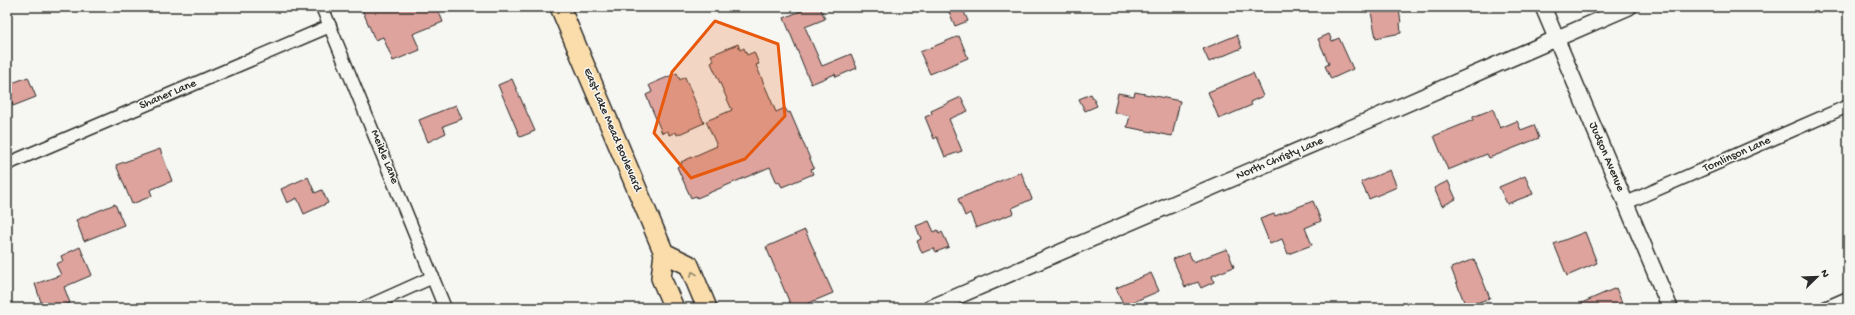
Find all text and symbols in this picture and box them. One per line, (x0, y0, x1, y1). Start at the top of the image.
street label: East Lake Mead Boulevard (580, 66, 645, 195)
street label: Shaner Lane (137, 76, 199, 113)
street label: Judson Avenue (1585, 120, 1627, 195)
street label: Meikle Lane (367, 128, 401, 187)
street label: North Christy Lane (1234, 134, 1326, 184)
street label: Tomlinson Lane (1700, 134, 1774, 177)
north arrow (1797, 257, 1837, 297)
text: N (1817, 268, 1831, 280)
one-way arrow (689, 270, 697, 277)

